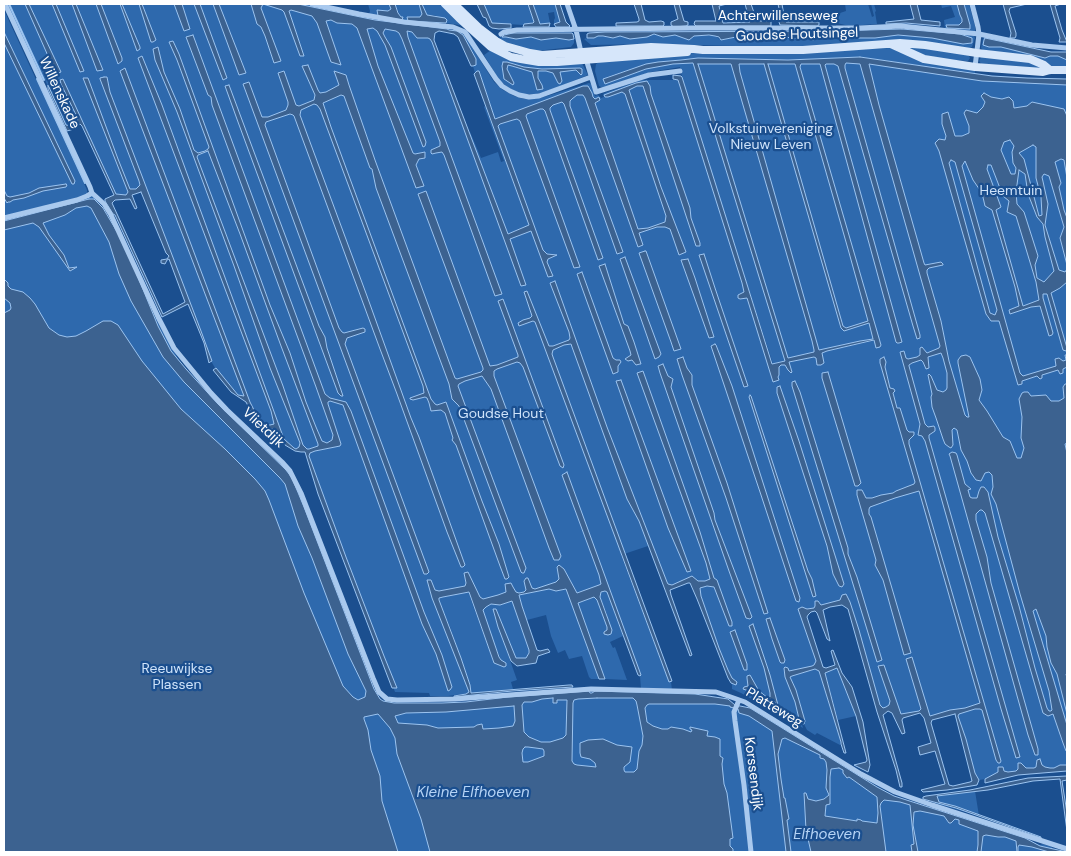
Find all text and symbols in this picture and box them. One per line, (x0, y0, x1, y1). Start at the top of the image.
street label: Achterwillenseweg (718, 8, 838, 24)
street label: Goudse Houtsingel (735, 24, 859, 46)
street label: Willenskade (35, 54, 83, 132)
park label: Volkstuinvereniging Nieuw Leven (709, 121, 833, 154)
park label: Heemtuin (980, 183, 1042, 199)
street label: Vlietdijk (238, 404, 288, 452)
park label: Goudse Hout (458, 406, 544, 422)
park label: Reeuwijkse Plassen (142, 661, 212, 694)
street label: Platteweg (743, 685, 805, 731)
street label: Korssendijk (740, 736, 766, 812)
water label: Kleine Elfhoeven (416, 784, 530, 802)
water label: Elfhoeven (793, 826, 861, 844)

